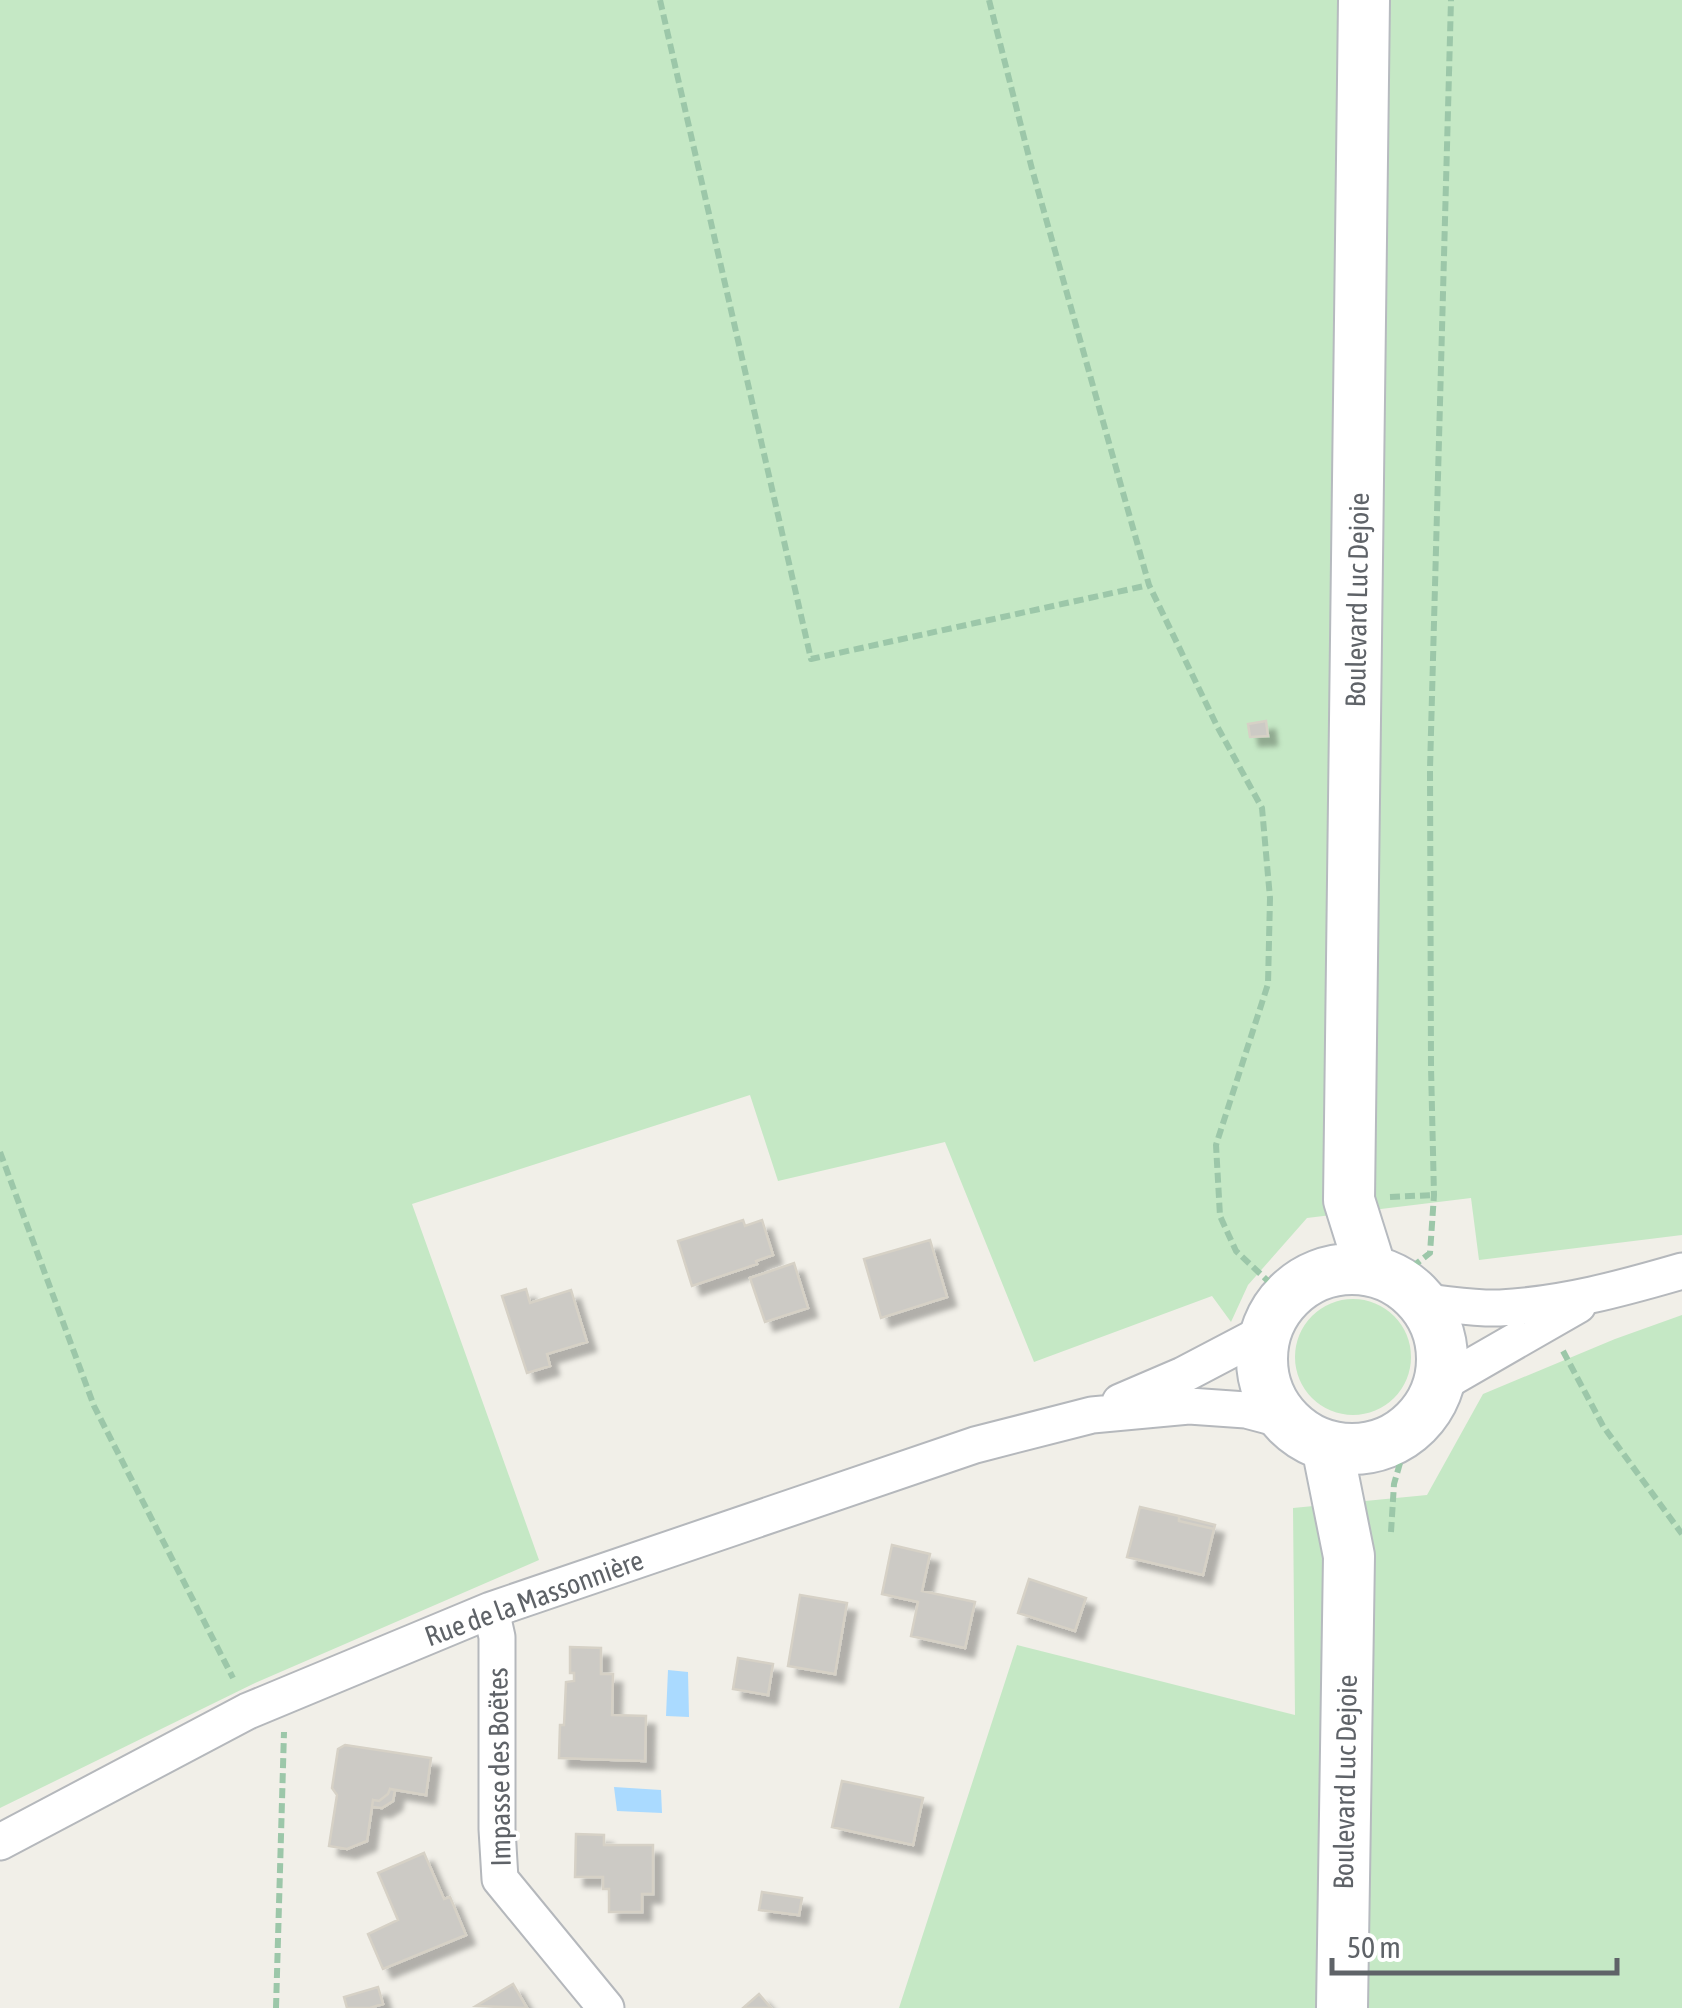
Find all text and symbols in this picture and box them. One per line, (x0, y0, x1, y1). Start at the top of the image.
street label: Boulevard Luc Dejoie (1339, 492, 1375, 708)
street label: Rue de la Massonnière (420, 1544, 648, 1652)
street label: Impasse des Boëtes (481, 1667, 517, 1867)
street label: Boulevard Luc Dejoie (1327, 1674, 1363, 1890)
scale bar (1332, 1913, 1617, 1975)
text: 50 m (1347, 1930, 1401, 1964)

